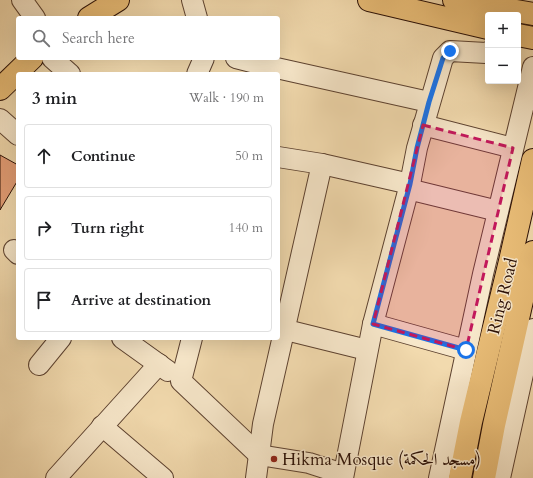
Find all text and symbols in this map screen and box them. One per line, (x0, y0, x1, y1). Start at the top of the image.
map controls (485, 12, 521, 84)
button: + (485, 12, 521, 48)
search box (16, 16, 280, 60)
icon: search (30, 27, 52, 49)
text: Search here (62, 28, 135, 48)
route end (441, 42, 459, 60)
button: − (485, 48, 521, 84)
text: 3 min (32, 87, 77, 110)
text: Walk · 190 m (189, 89, 264, 107)
icon: ahead (33, 145, 55, 167)
text: Continue (71, 146, 136, 166)
text: 50 m (235, 147, 263, 165)
icon: right (33, 217, 55, 239)
text: Turn right (71, 218, 144, 238)
text: 140 m (229, 219, 263, 237)
street label: Ring Road (482, 256, 523, 337)
icon: arrive (33, 289, 55, 311)
text: Arrive at destination (71, 290, 211, 310)
route start (457, 341, 475, 359)
place label: Hikma Mosque (مسجد الحكمة) (282, 448, 481, 471)
marker: Hikma Mosque (مسجد الحكمة) (269, 454, 279, 464)

